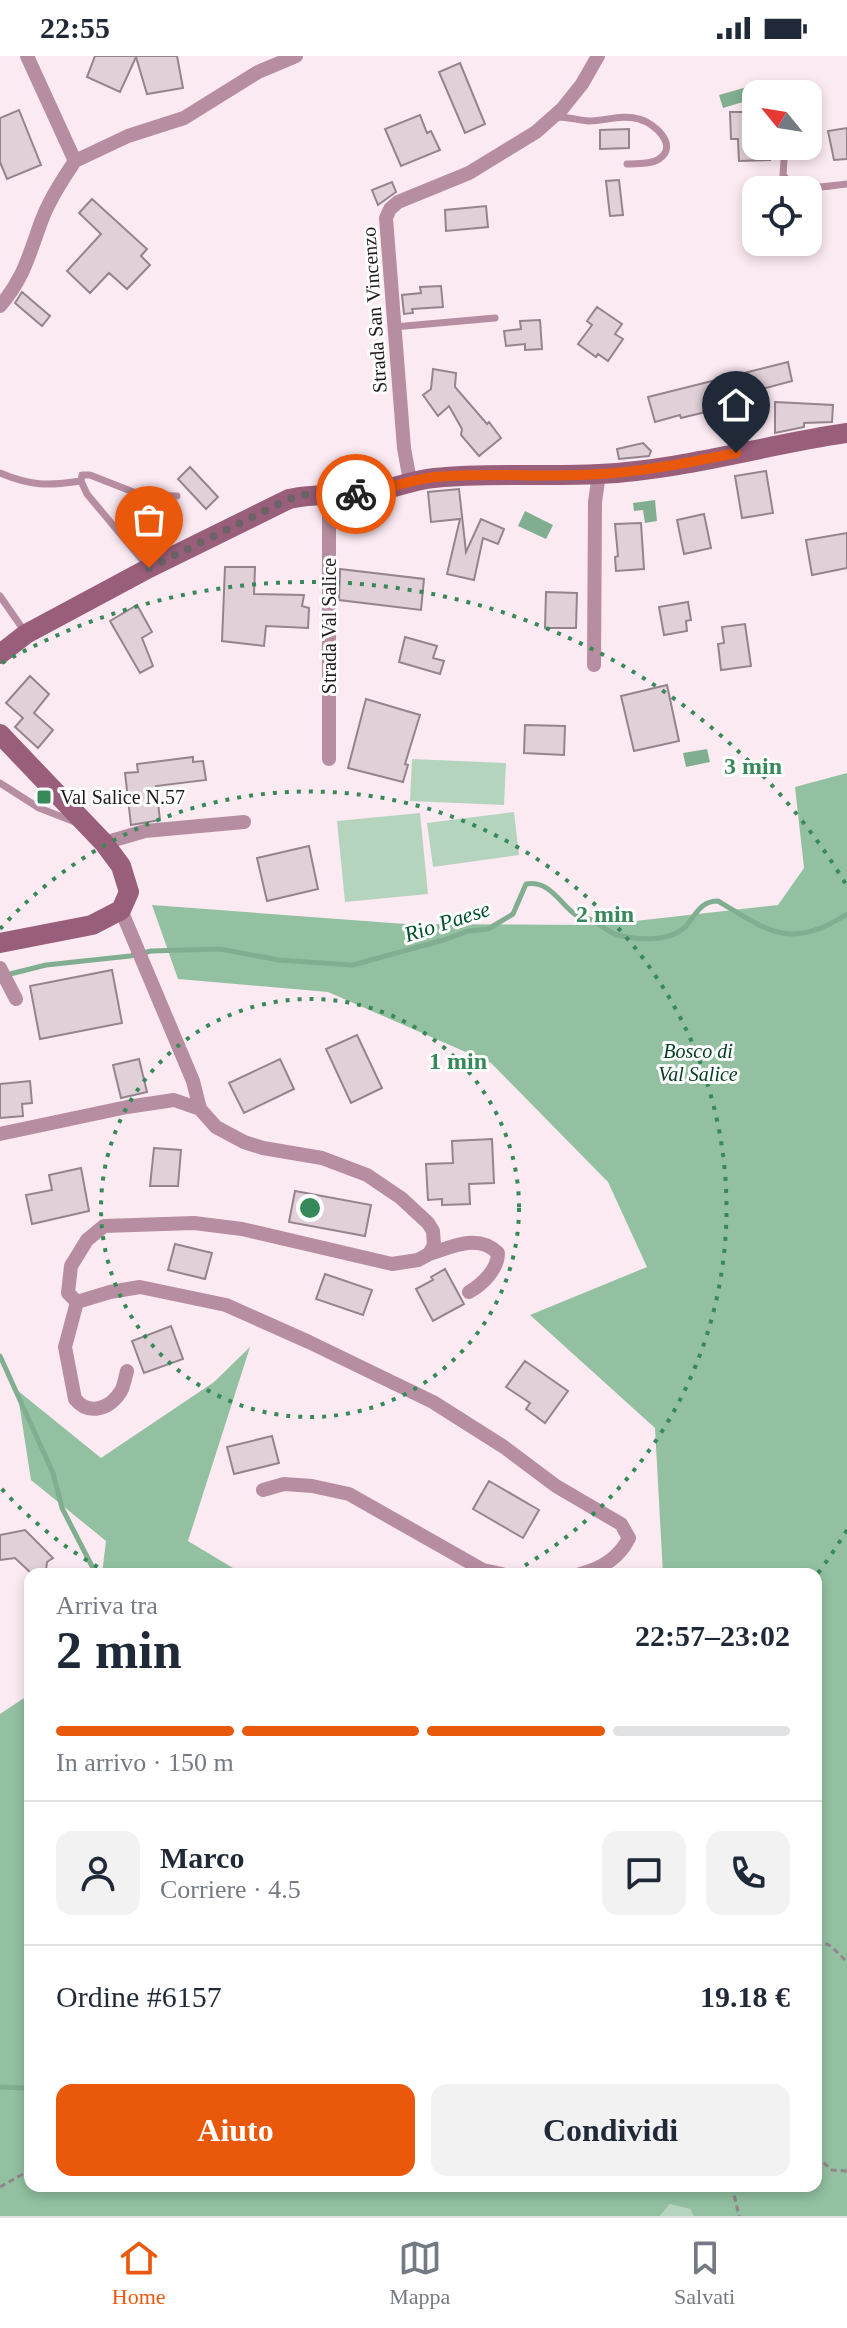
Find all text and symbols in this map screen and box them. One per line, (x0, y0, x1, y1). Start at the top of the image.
text: 22:55 (40, 11, 110, 44)
north arrow (742, 80, 822, 160)
map controls (742, 80, 822, 256)
button: locate (742, 176, 822, 256)
street label: Strada San Vincenzo (357, 226, 391, 394)
pin (702, 371, 770, 453)
icon: home (714, 383, 758, 427)
courier (316, 454, 396, 534)
icon: bike (334, 472, 378, 516)
pin (115, 486, 183, 568)
icon: bag (127, 498, 171, 542)
street label: Strada Val Salice (318, 558, 340, 694)
text: 3 min (724, 753, 782, 779)
place label: Val Salice N.57 (60, 786, 185, 808)
marker: Val Salice N.57 (35, 788, 53, 806)
water label: Rio Paese (400, 896, 493, 947)
text: 2 min (576, 901, 634, 927)
park label: Bosco di Val Salice (658, 1040, 738, 1085)
text: 1 min (429, 1048, 487, 1074)
centre of rings (296, 1194, 324, 1222)
text: Arriva tra (56, 1591, 158, 1620)
text: 22:57–23:02 (635, 1619, 790, 1652)
text: 2 min (56, 1622, 182, 1679)
text: In arrivo · 150 m (56, 1748, 234, 1777)
button: person (56, 1831, 140, 1915)
button: chat (602, 1831, 686, 1915)
button: phone (706, 1831, 790, 1915)
text: Marco (160, 1841, 244, 1874)
text: Corriere · 4.5 (160, 1875, 301, 1904)
text: Ordine #6157 (56, 1980, 222, 2013)
text: 19.18 € (700, 1980, 790, 2013)
button: Aiuto (56, 2084, 415, 2176)
button: Condividi (431, 2084, 790, 2176)
tab: Home (112, 2236, 166, 2310)
tab: Mappa (389, 2236, 450, 2310)
tab: Salvati (674, 2236, 735, 2310)

